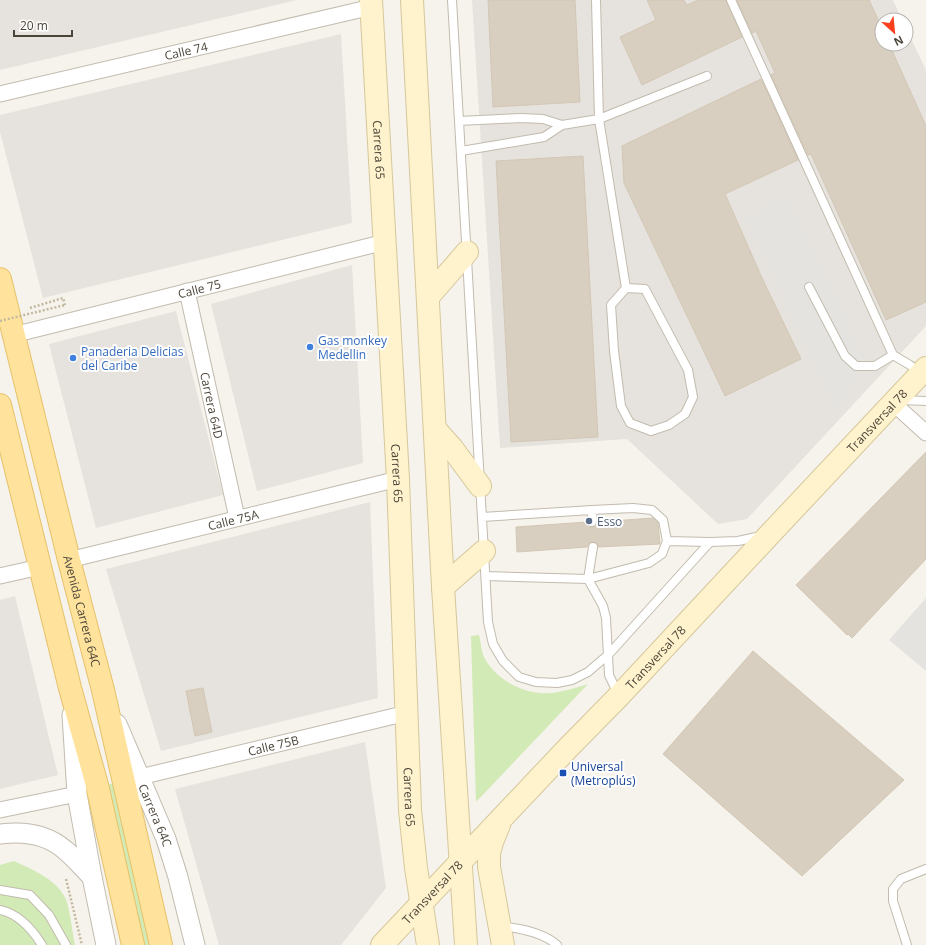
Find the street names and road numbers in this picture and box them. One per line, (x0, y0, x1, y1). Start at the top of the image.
street label: Calle 74 (163, 37, 209, 64)
street label: Carrera 65 (369, 120, 390, 180)
street label: Calle 75 (176, 275, 223, 302)
street label: Carrera 64D (197, 370, 228, 440)
street label: Transversal 78 (843, 385, 911, 456)
street label: Carrera 65 (388, 443, 407, 503)
street label: Calle 75A (206, 505, 261, 534)
street label: Avenida Carrera 64C (60, 553, 105, 669)
street label: Transversal 78 (621, 621, 689, 693)
street label: Calle 75B (246, 731, 301, 759)
street label: Carrera 65 (400, 767, 420, 828)
street label: Carrera 64C (135, 781, 176, 849)
street label: Transversal 78 (398, 856, 466, 927)

